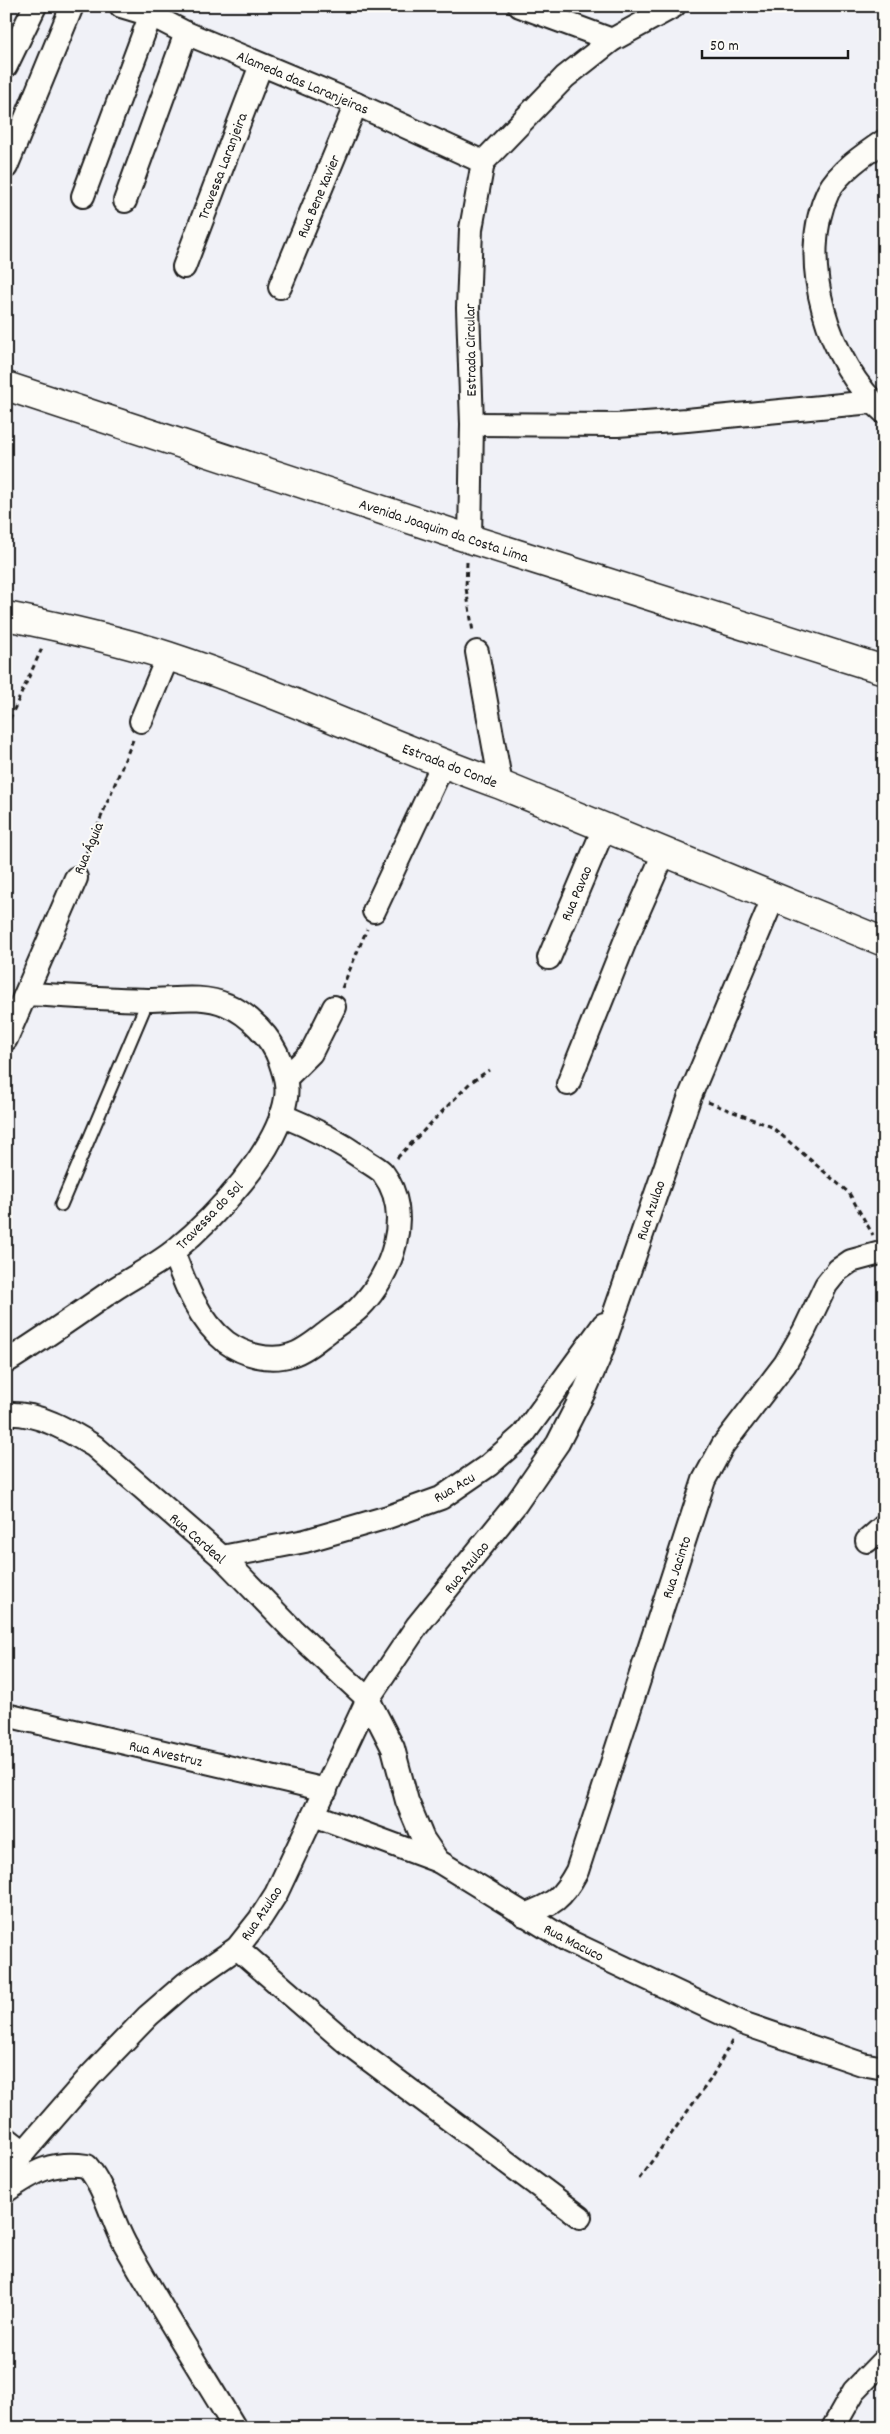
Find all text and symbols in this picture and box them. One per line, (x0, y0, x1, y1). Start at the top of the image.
scale bar (702, 28, 849, 60)
text: 50 m (710, 36, 739, 58)
street label: Alameda das Laranjeiras (233, 46, 372, 122)
street label: Travessa Laranjeira (193, 109, 255, 223)
street label: Rua Bene Xavier (292, 151, 347, 242)
street label: Estrada Circular (460, 303, 484, 397)
street label: Avenida Joaquim da Costa Lima (356, 494, 532, 570)
street label: Estrada do Conde (398, 739, 501, 795)
street label: Rua Águia (69, 818, 111, 878)
street label: Rua Pavao (556, 862, 599, 925)
street label: Travessa do Sol (172, 1177, 249, 1256)
street label: Rua Azulao (631, 1178, 672, 1243)
street label: Rua Acu (430, 1468, 480, 1510)
street label: Rua Cardeal (164, 1509, 230, 1571)
street label: Rua Jacinto (657, 1533, 698, 1602)
street label: Rua Azulao (440, 1537, 496, 1599)
street label: Rua Avestruz (127, 1736, 205, 1774)
street label: Rua Azulao (236, 1882, 289, 1946)
street label: Rua Macuco (539, 1919, 607, 1969)

